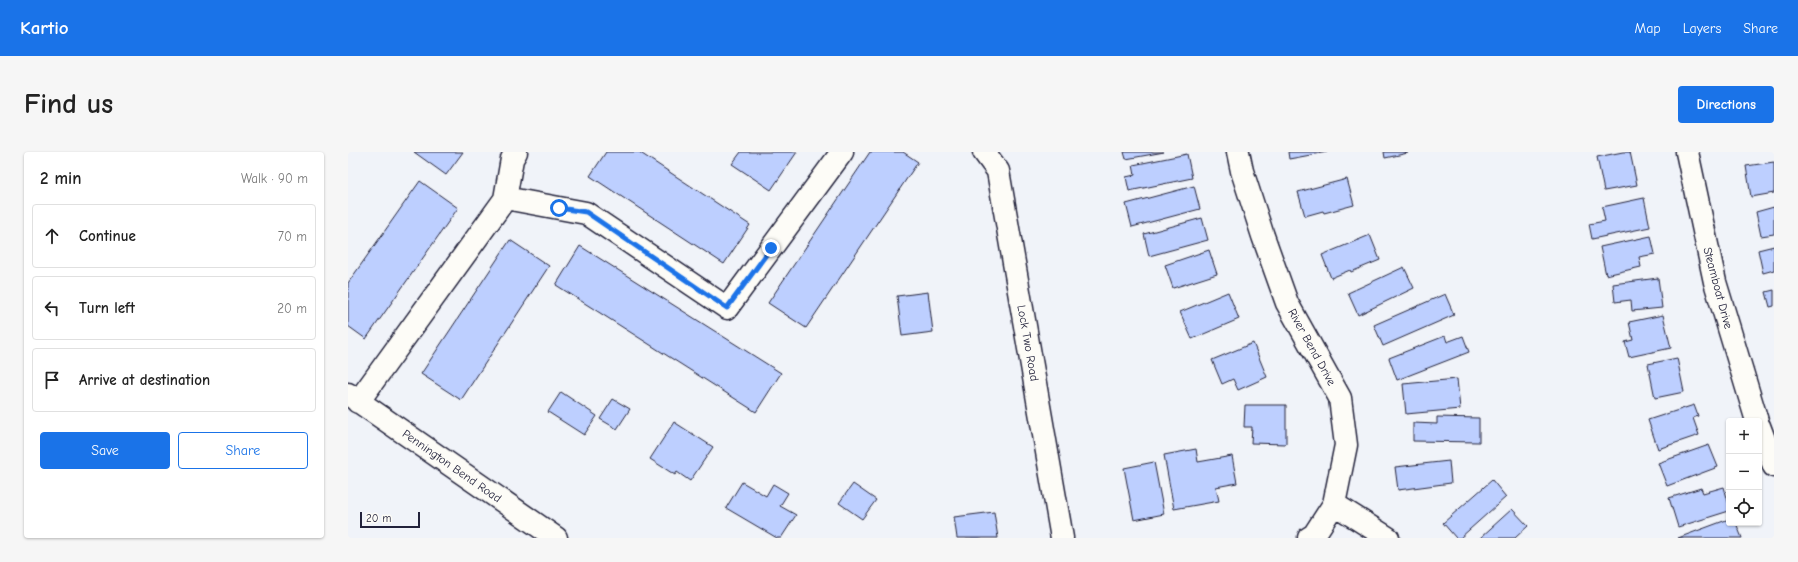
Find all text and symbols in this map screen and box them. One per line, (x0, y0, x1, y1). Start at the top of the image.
text: Kartio (20, 17, 69, 39)
text: Map (1634, 20, 1661, 37)
text: Layers (1683, 20, 1721, 37)
text: Share (1743, 20, 1778, 37)
button: Directions (1678, 86, 1774, 123)
text: Find us (24, 88, 113, 120)
text: 2 min (40, 169, 81, 188)
text: Walk · 90 m (241, 171, 308, 186)
route start (550, 199, 568, 217)
icon: ahead (41, 225, 63, 247)
text: Continue (79, 227, 136, 245)
text: 70 m (278, 229, 307, 244)
route end (762, 239, 780, 257)
street label: Steamboat Drive (1700, 246, 1736, 330)
icon: left (41, 297, 63, 319)
text: Turn left (79, 299, 135, 317)
text: 20 m (277, 301, 307, 316)
street label: Lock Two Road (1014, 304, 1042, 382)
street label: River Bend Drive (1285, 306, 1339, 388)
icon: arrive (41, 369, 63, 391)
text: Arrive at destination (79, 371, 210, 389)
map controls (1726, 418, 1762, 526)
button: + (1726, 418, 1762, 454)
street label: Pennington Bend Road (400, 427, 504, 505)
button: Save (40, 432, 170, 469)
button: Share (178, 432, 308, 469)
button: − (1726, 454, 1762, 490)
button: locate (1726, 490, 1762, 526)
scale bar (360, 510, 420, 529)
text: 20 m (366, 512, 391, 525)

